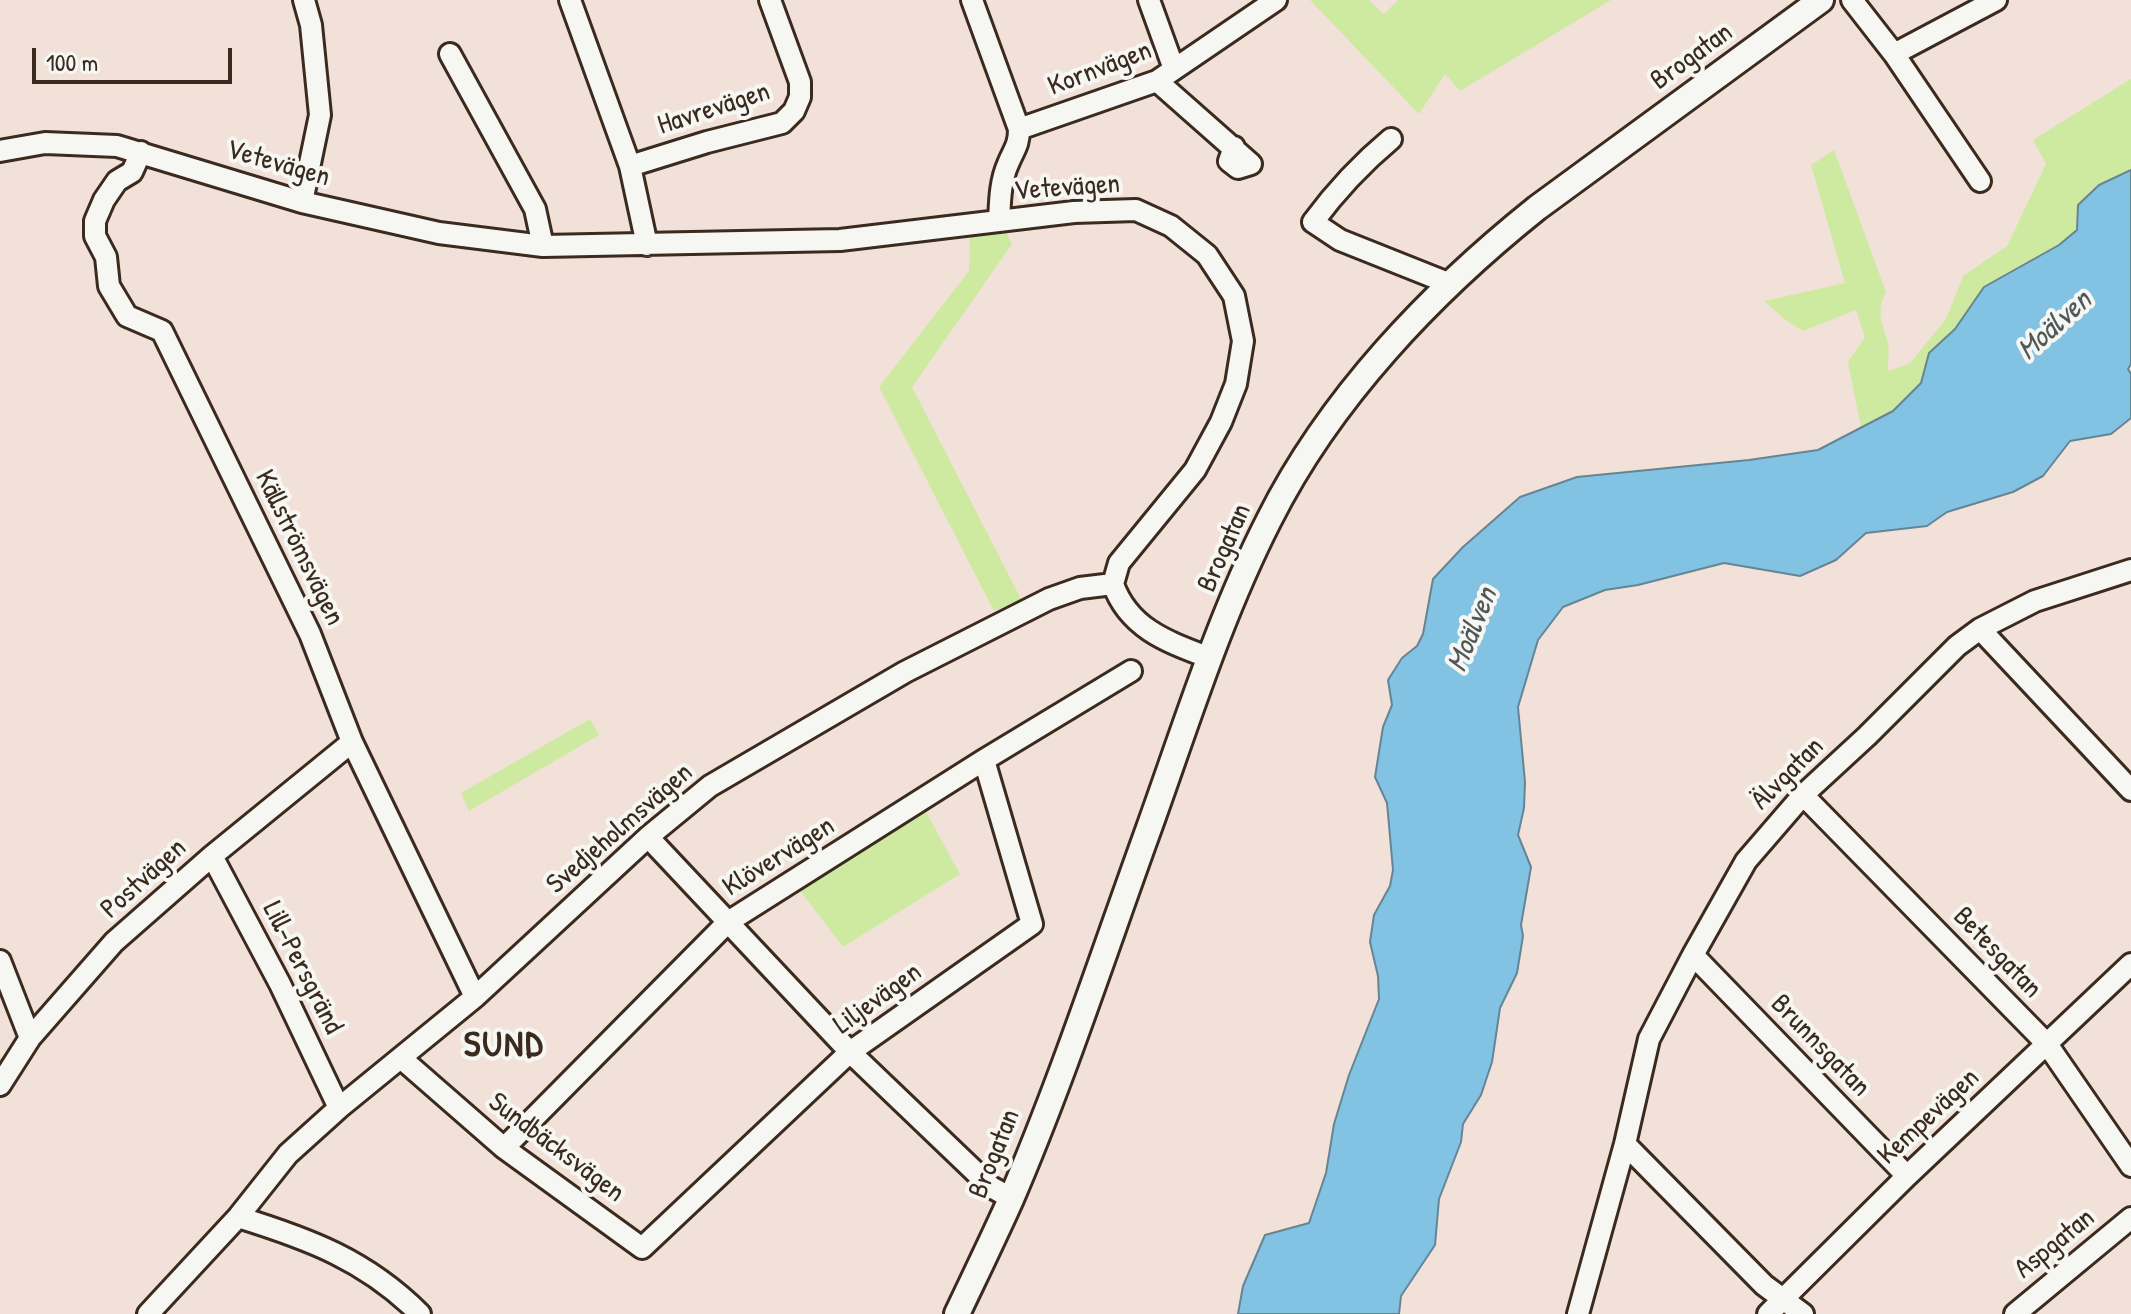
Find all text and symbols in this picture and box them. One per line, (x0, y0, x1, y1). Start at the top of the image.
street label: Brogatan (1645, 16, 1739, 98)
scale bar (36, 32, 236, 82)
street label: Kornvägen (1044, 34, 1156, 104)
text: 100 m (46, 46, 98, 78)
street label: Havrevägen (654, 75, 774, 143)
street label: Vetevägen (222, 133, 334, 195)
street label: Vetevägen (1013, 168, 1121, 208)
water label: Moälven (2011, 283, 2099, 369)
street label: Källströmsvägen (247, 465, 351, 631)
street label: Brogatan (1191, 499, 1259, 597)
water label: Moälven (1440, 583, 1506, 677)
street label: Älvgatan (1745, 731, 1831, 817)
street label: Svedjeholmsvägen (540, 756, 700, 902)
street label: Klövervägen (717, 810, 841, 904)
street label: Postvägen (94, 832, 194, 926)
street label: Lill-Persgränd (254, 896, 350, 1040)
street label: Betesgatan (1945, 900, 2049, 1006)
street label: Liljevägen (828, 956, 928, 1042)
street label: Brunnsgatan (1763, 988, 1877, 1104)
district label: SUND (464, 1024, 544, 1068)
street label: Kempevägen (1871, 1062, 1987, 1172)
street label: Sundbäcksvägen (481, 1086, 631, 1210)
street label: Brogatan (962, 1105, 1028, 1203)
street label: Aspgatan (2008, 1202, 2102, 1286)

